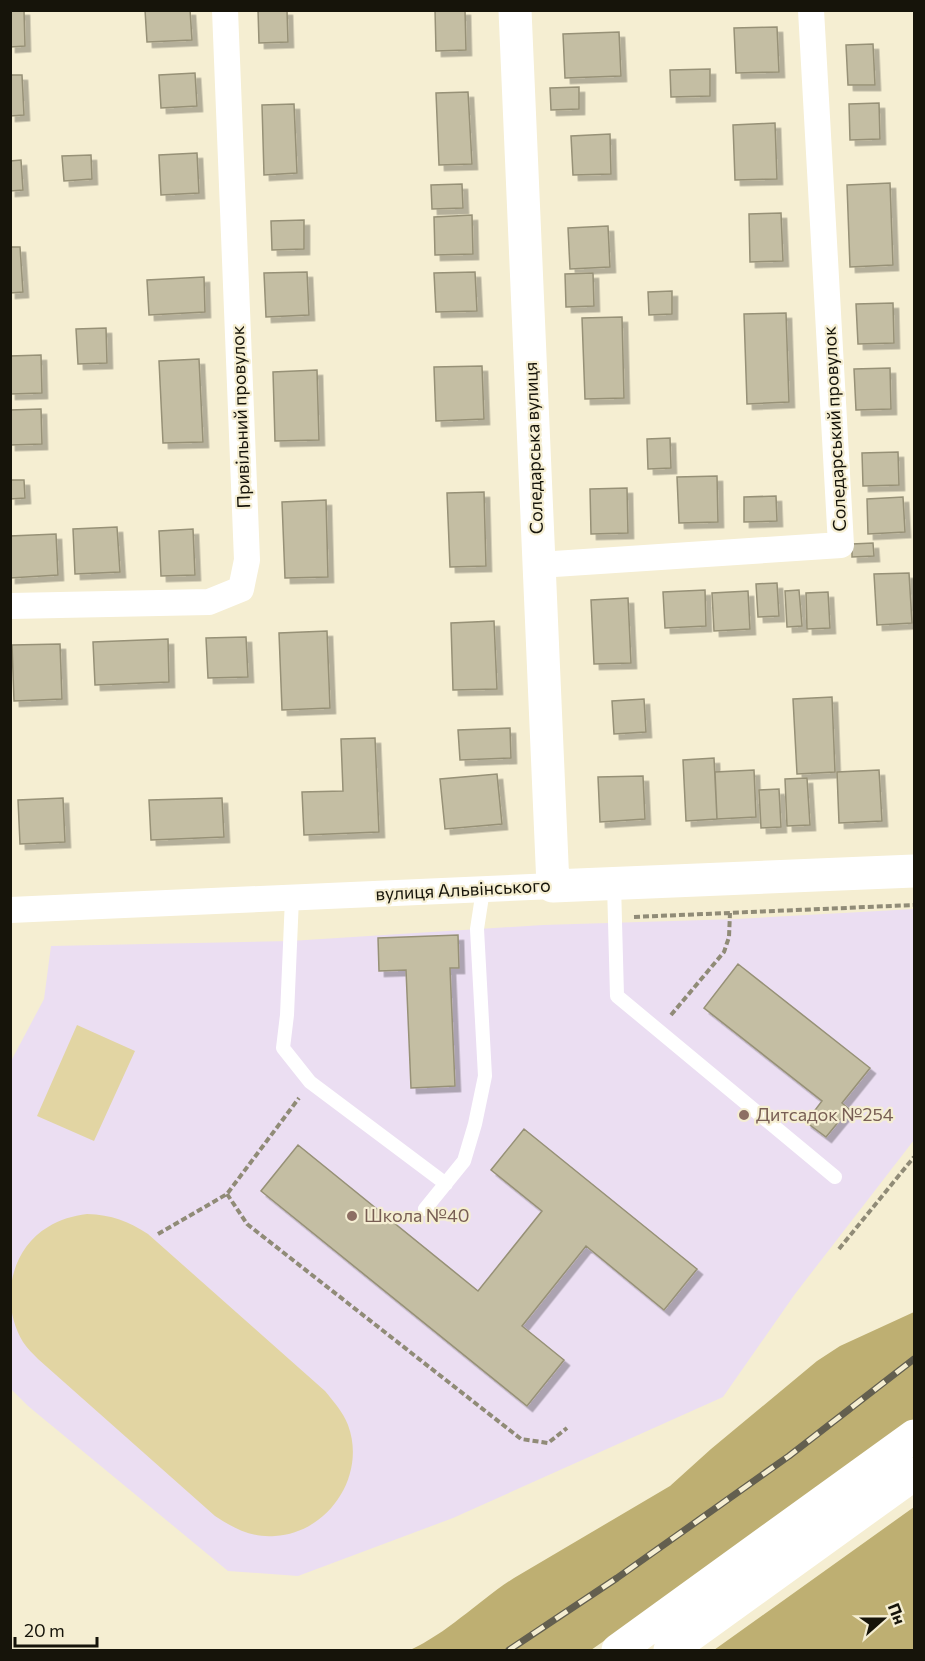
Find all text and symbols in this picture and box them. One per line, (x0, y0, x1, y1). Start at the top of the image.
street label: Привільний провулок (226, 325, 254, 509)
street label: Соледарський провулок (818, 325, 850, 532)
street label: Соледарська вулиця (519, 361, 547, 535)
street label: вулиця Альвінського (375, 873, 551, 905)
place label: Дитсадок №254 (756, 1103, 894, 1125)
marker: Дитсадок №254 (737, 1108, 751, 1122)
place label: Школа №40 (364, 1204, 469, 1226)
marker: Школа №40 (345, 1209, 359, 1223)
north arrow (853, 1589, 913, 1649)
text: Пн (885, 1600, 910, 1627)
scale bar (15, 1610, 98, 1648)
text: 20 m (24, 1619, 65, 1641)

